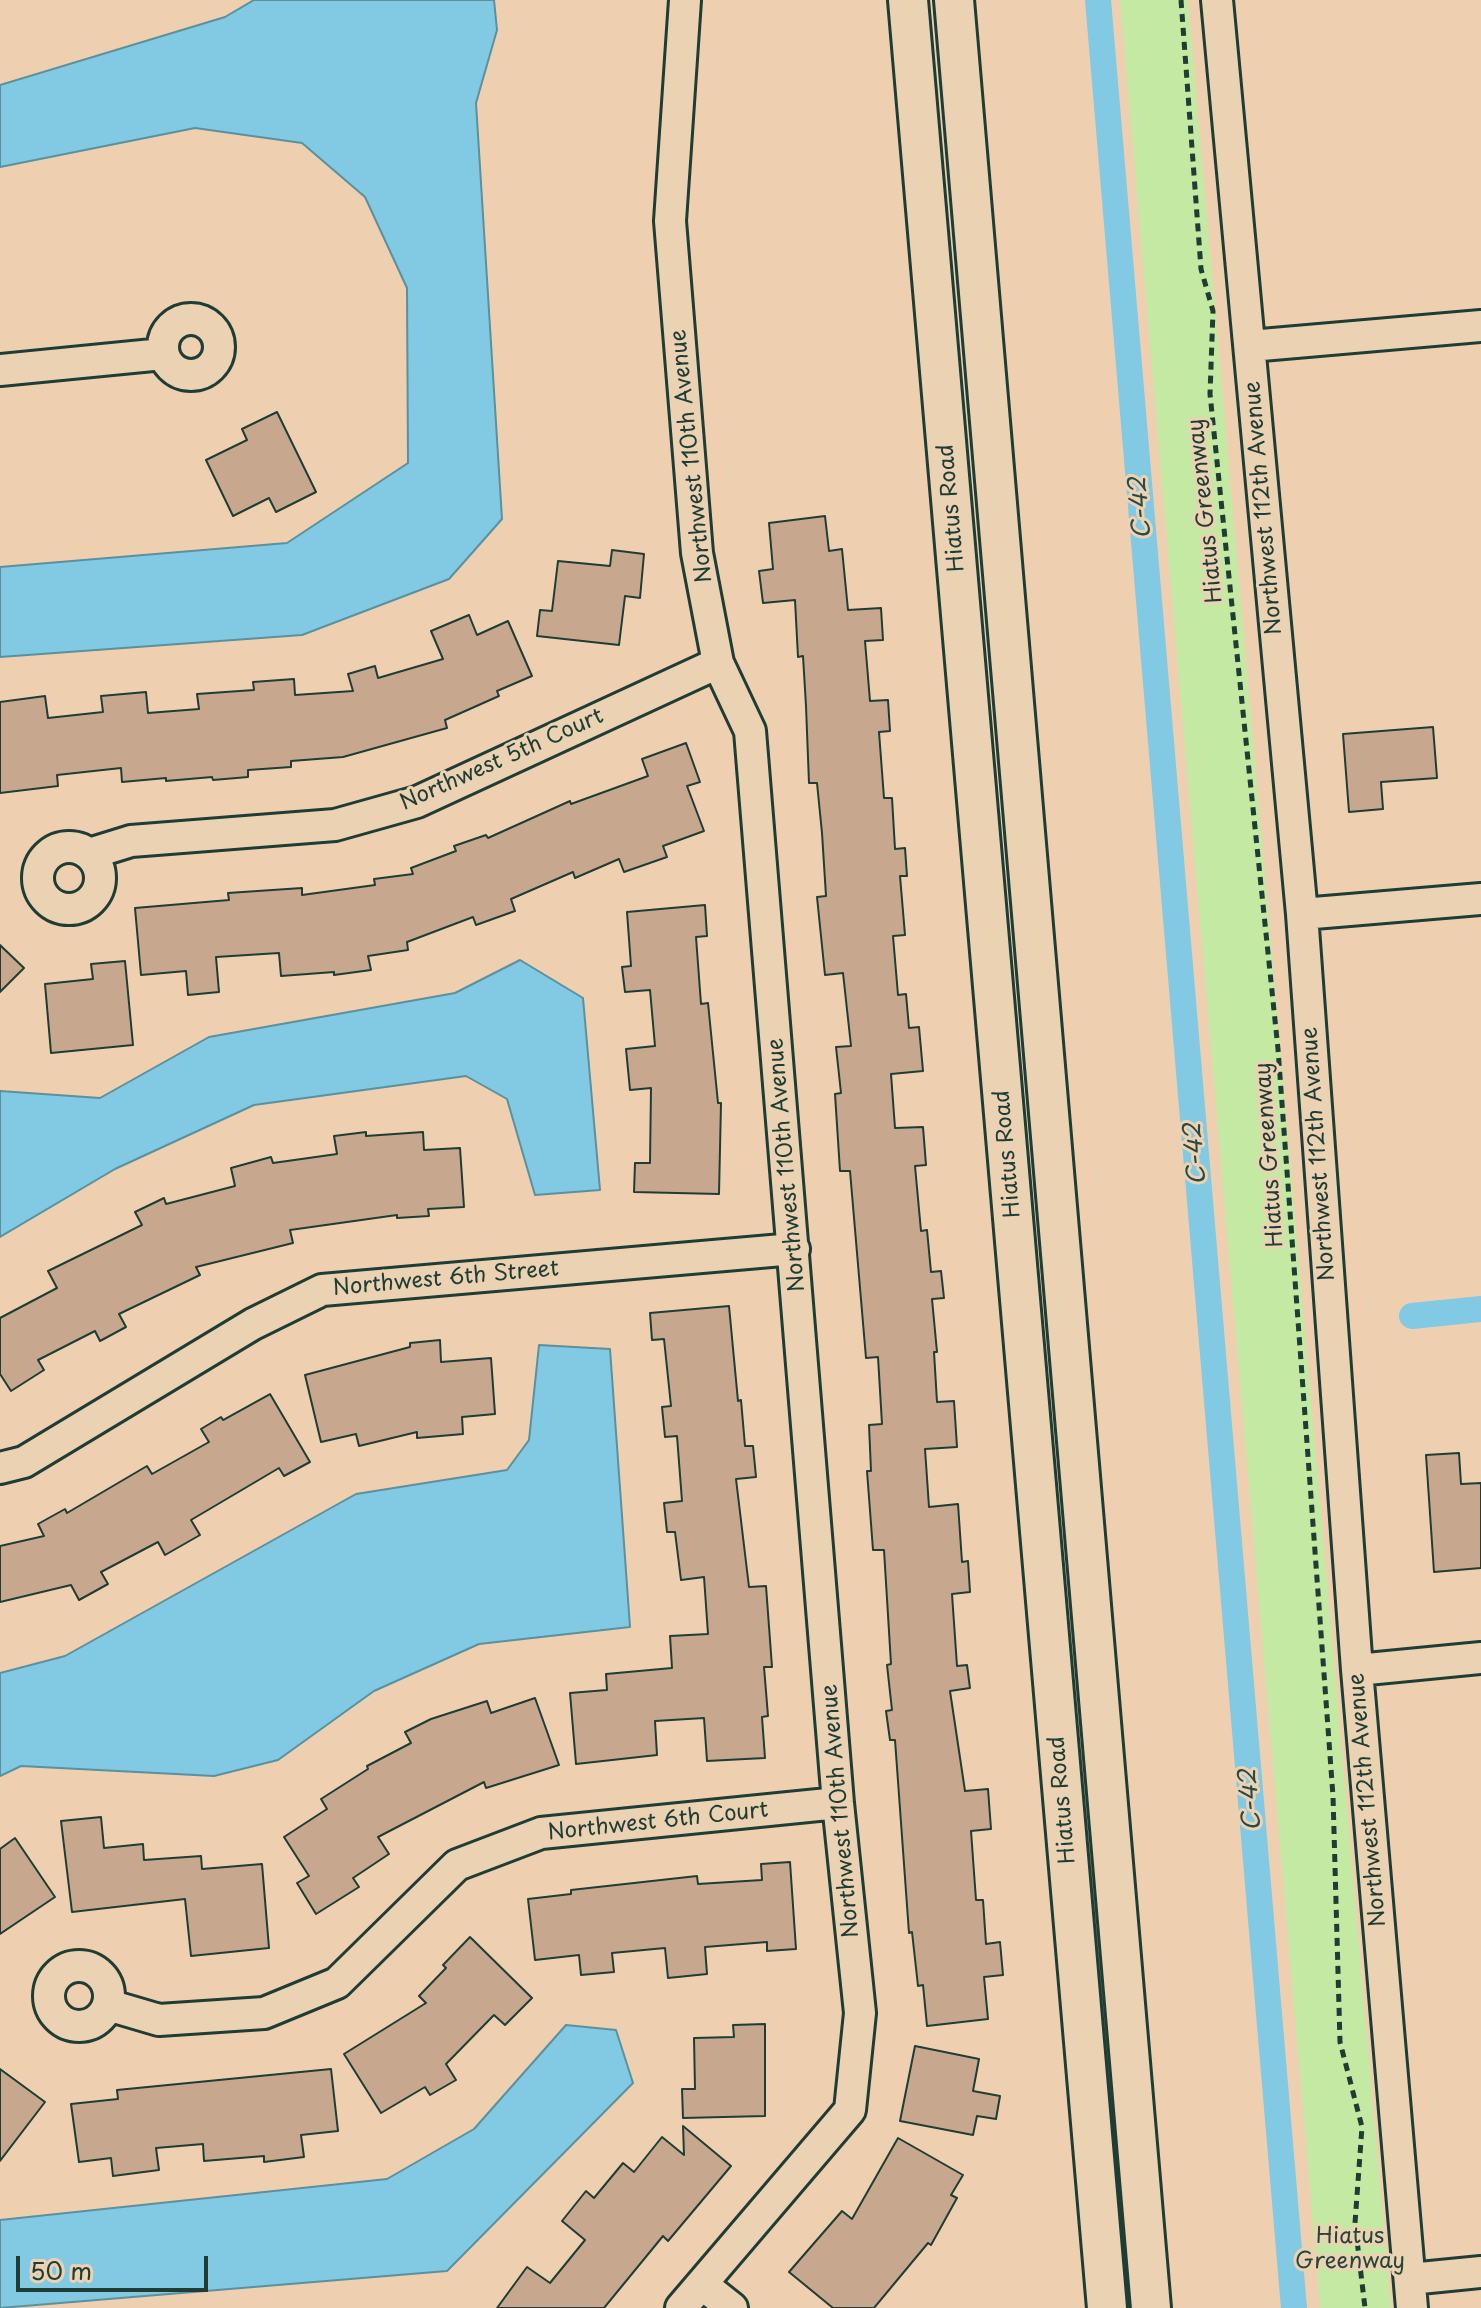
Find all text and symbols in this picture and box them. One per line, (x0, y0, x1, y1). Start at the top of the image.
street label: Northwest 110th Avenue (666, 328, 718, 584)
street label: Northwest 112th Avenue (1240, 380, 1288, 636)
street label: Hiatus Greenway (1183, 417, 1229, 605)
street label: Hiatus Road (933, 443, 971, 573)
water label: C-42 (1124, 476, 1158, 540)
street label: Northwest 5th Court (396, 703, 608, 817)
street label: Northwest 112th Avenue (1297, 1026, 1341, 1282)
street label: Northwest 110th Avenue (763, 1037, 811, 1293)
street label: Hiatus Greenway (1250, 1062, 1290, 1248)
street label: Hiatus Road (989, 1089, 1027, 1219)
water label: C-42 (1179, 1122, 1213, 1186)
street label: Northwest 6th Street (332, 1256, 560, 1302)
street label: Northwest 112th Avenue (1344, 1672, 1392, 1928)
street label: Northwest 110th Avenue (817, 1683, 865, 1939)
street label: Hiatus Road (1044, 1735, 1082, 1865)
water label: C-42 (1234, 1768, 1268, 1832)
street label: Northwest 6th Court (546, 1797, 770, 1847)
park label: Hiatus Greenway (1295, 2224, 1405, 2276)
scale bar (20, 2240, 212, 2290)
text: 50 m (30, 2252, 92, 2288)

